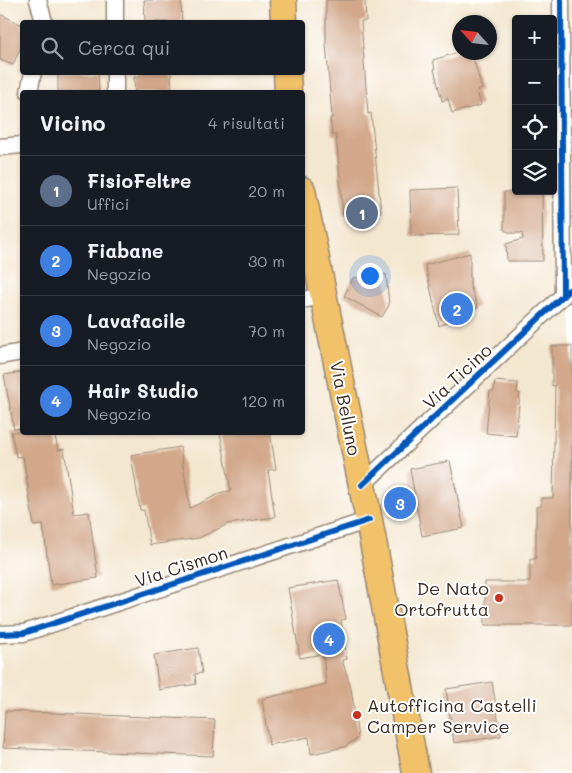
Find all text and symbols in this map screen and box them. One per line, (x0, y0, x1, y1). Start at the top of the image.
north arrow (452, 15, 497, 60)
map controls (512, 15, 557, 195)
button: + (512, 15, 557, 60)
search box (20, 20, 305, 75)
icon: search (38, 34, 66, 62)
text: Cerca qui (78, 35, 170, 60)
button: − (512, 60, 557, 105)
button: locate (512, 105, 557, 150)
text: Vicino (40, 109, 105, 136)
text: 4 risultati (208, 112, 285, 133)
button: layers (512, 150, 557, 195)
text: FisioFeltre (87, 168, 191, 193)
text: 1 (52, 180, 60, 201)
text: 20 m (248, 180, 285, 201)
text: Uffici (87, 193, 129, 214)
pin: 1 (346, 194, 378, 232)
text: Fiabane (87, 238, 163, 263)
text: 2 (52, 250, 60, 271)
text: 30 m (248, 250, 285, 271)
text: Negozio (87, 263, 151, 284)
your location (357, 263, 383, 289)
pin: 2 (441, 290, 473, 328)
text: Lavafacile (87, 308, 186, 333)
text: 3 (51, 320, 61, 341)
text: 70 m (248, 320, 285, 341)
text: Negozio (87, 333, 151, 354)
street label: Via Ticino (417, 338, 497, 414)
street label: Via Belluno (325, 359, 367, 458)
text: Hair Studio (87, 378, 198, 403)
text: 4 (51, 390, 61, 411)
text: 120 m (241, 390, 285, 411)
text: Negozio (87, 403, 151, 424)
pin: 3 (384, 484, 416, 522)
street label: Via Cismon (132, 540, 230, 592)
place label: De Nato Ortofrutta (394, 576, 489, 621)
marker: De Nato Ortofrutta (493, 592, 505, 604)
pin: 4 (313, 620, 345, 658)
place label: Autofficina Castelli Camper Service (367, 693, 537, 738)
marker: Autofficina Castelli Camper Service (351, 709, 363, 721)

